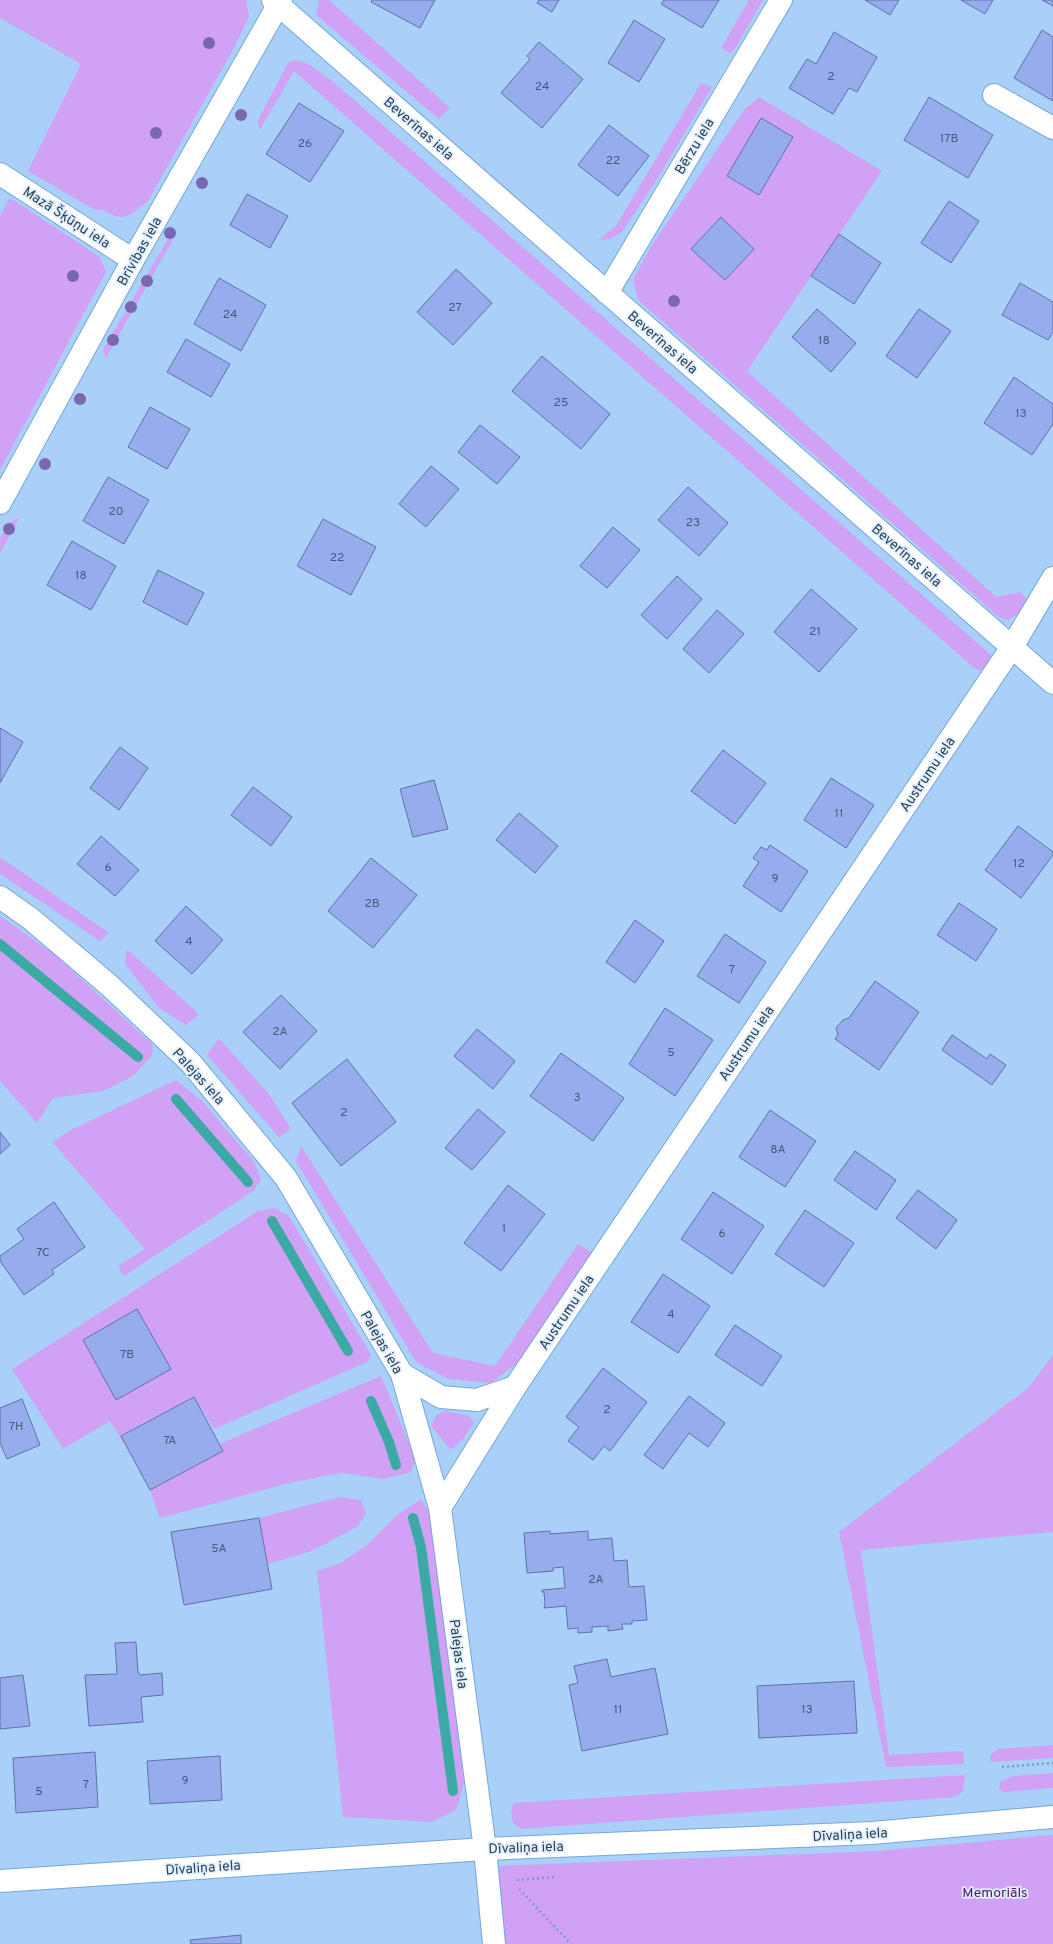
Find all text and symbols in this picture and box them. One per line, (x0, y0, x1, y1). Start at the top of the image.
house number: 2 (827, 69, 835, 85)
house number: 24 (535, 79, 549, 95)
street label: Beverīnas iela (379, 94, 457, 164)
street label: Bērzu iela (672, 116, 719, 178)
house number: 17B (940, 131, 958, 147)
house number: 26 (298, 136, 312, 152)
house number: 22 (606, 153, 620, 169)
street label: Mazā Šķūņu iela (19, 183, 114, 253)
street label: Brīvības iela (114, 214, 166, 289)
house number: 27 (448, 300, 462, 316)
house number: 24 (223, 307, 237, 323)
street label: Beverīnas iela (623, 308, 701, 378)
house number: 18 (818, 333, 830, 349)
house number: 25 (554, 395, 568, 411)
house number: 13 (1015, 406, 1027, 422)
house number: 20 (108, 504, 124, 520)
house number: 23 (686, 515, 700, 531)
street label: Beverīnas iela (867, 521, 945, 591)
house number: 22 (330, 550, 344, 566)
house number: 18 (75, 568, 87, 584)
house number: 21 (809, 624, 821, 640)
street label: Austrumu iela (897, 734, 960, 816)
house number: 11 (835, 806, 843, 822)
house number: 12 (1013, 856, 1025, 872)
house number: 6 (104, 860, 112, 876)
house number: 9 (771, 871, 779, 887)
house number: 2B (364, 896, 380, 912)
house number: 4 (185, 934, 193, 950)
house number: 7 (729, 962, 735, 978)
street label: Austrumu iela (716, 1003, 779, 1085)
house number: 2A (272, 1024, 288, 1040)
street label: Palejas iela (168, 1045, 228, 1109)
house number: 5 (667, 1045, 675, 1061)
house number: 3 (573, 1090, 581, 1106)
house number: 2 (340, 1105, 348, 1121)
house number: 8A (770, 1142, 786, 1158)
house number: 1 (502, 1221, 506, 1237)
house number: 6 (718, 1226, 726, 1242)
house number: 7C (36, 1245, 50, 1261)
street label: Austrumu iela (536, 1272, 599, 1354)
house number: 4 (667, 1307, 675, 1323)
street label: Palejas iela (356, 1308, 406, 1377)
house number: 7B (120, 1347, 134, 1363)
house number: 2 (603, 1402, 611, 1418)
house number: 7H (9, 1419, 23, 1435)
house number: 7A (163, 1433, 177, 1449)
house number: 5A (211, 1541, 227, 1557)
house number: 2A (588, 1572, 604, 1588)
street label: Palejas iela (445, 1618, 470, 1690)
house number: 11 (614, 1702, 622, 1718)
house number: 13 (801, 1702, 813, 1718)
house number: 9 (181, 1773, 189, 1789)
house number: 7 (83, 1777, 89, 1793)
house number: 5 (35, 1784, 43, 1800)
street label: Dīvaliņa iela (812, 1825, 888, 1846)
street label: Dīvaliņa iela (488, 1839, 564, 1858)
street label: Dīvaliņa iela (165, 1857, 241, 1880)
park label: Memoriāls (962, 1885, 1028, 1902)

